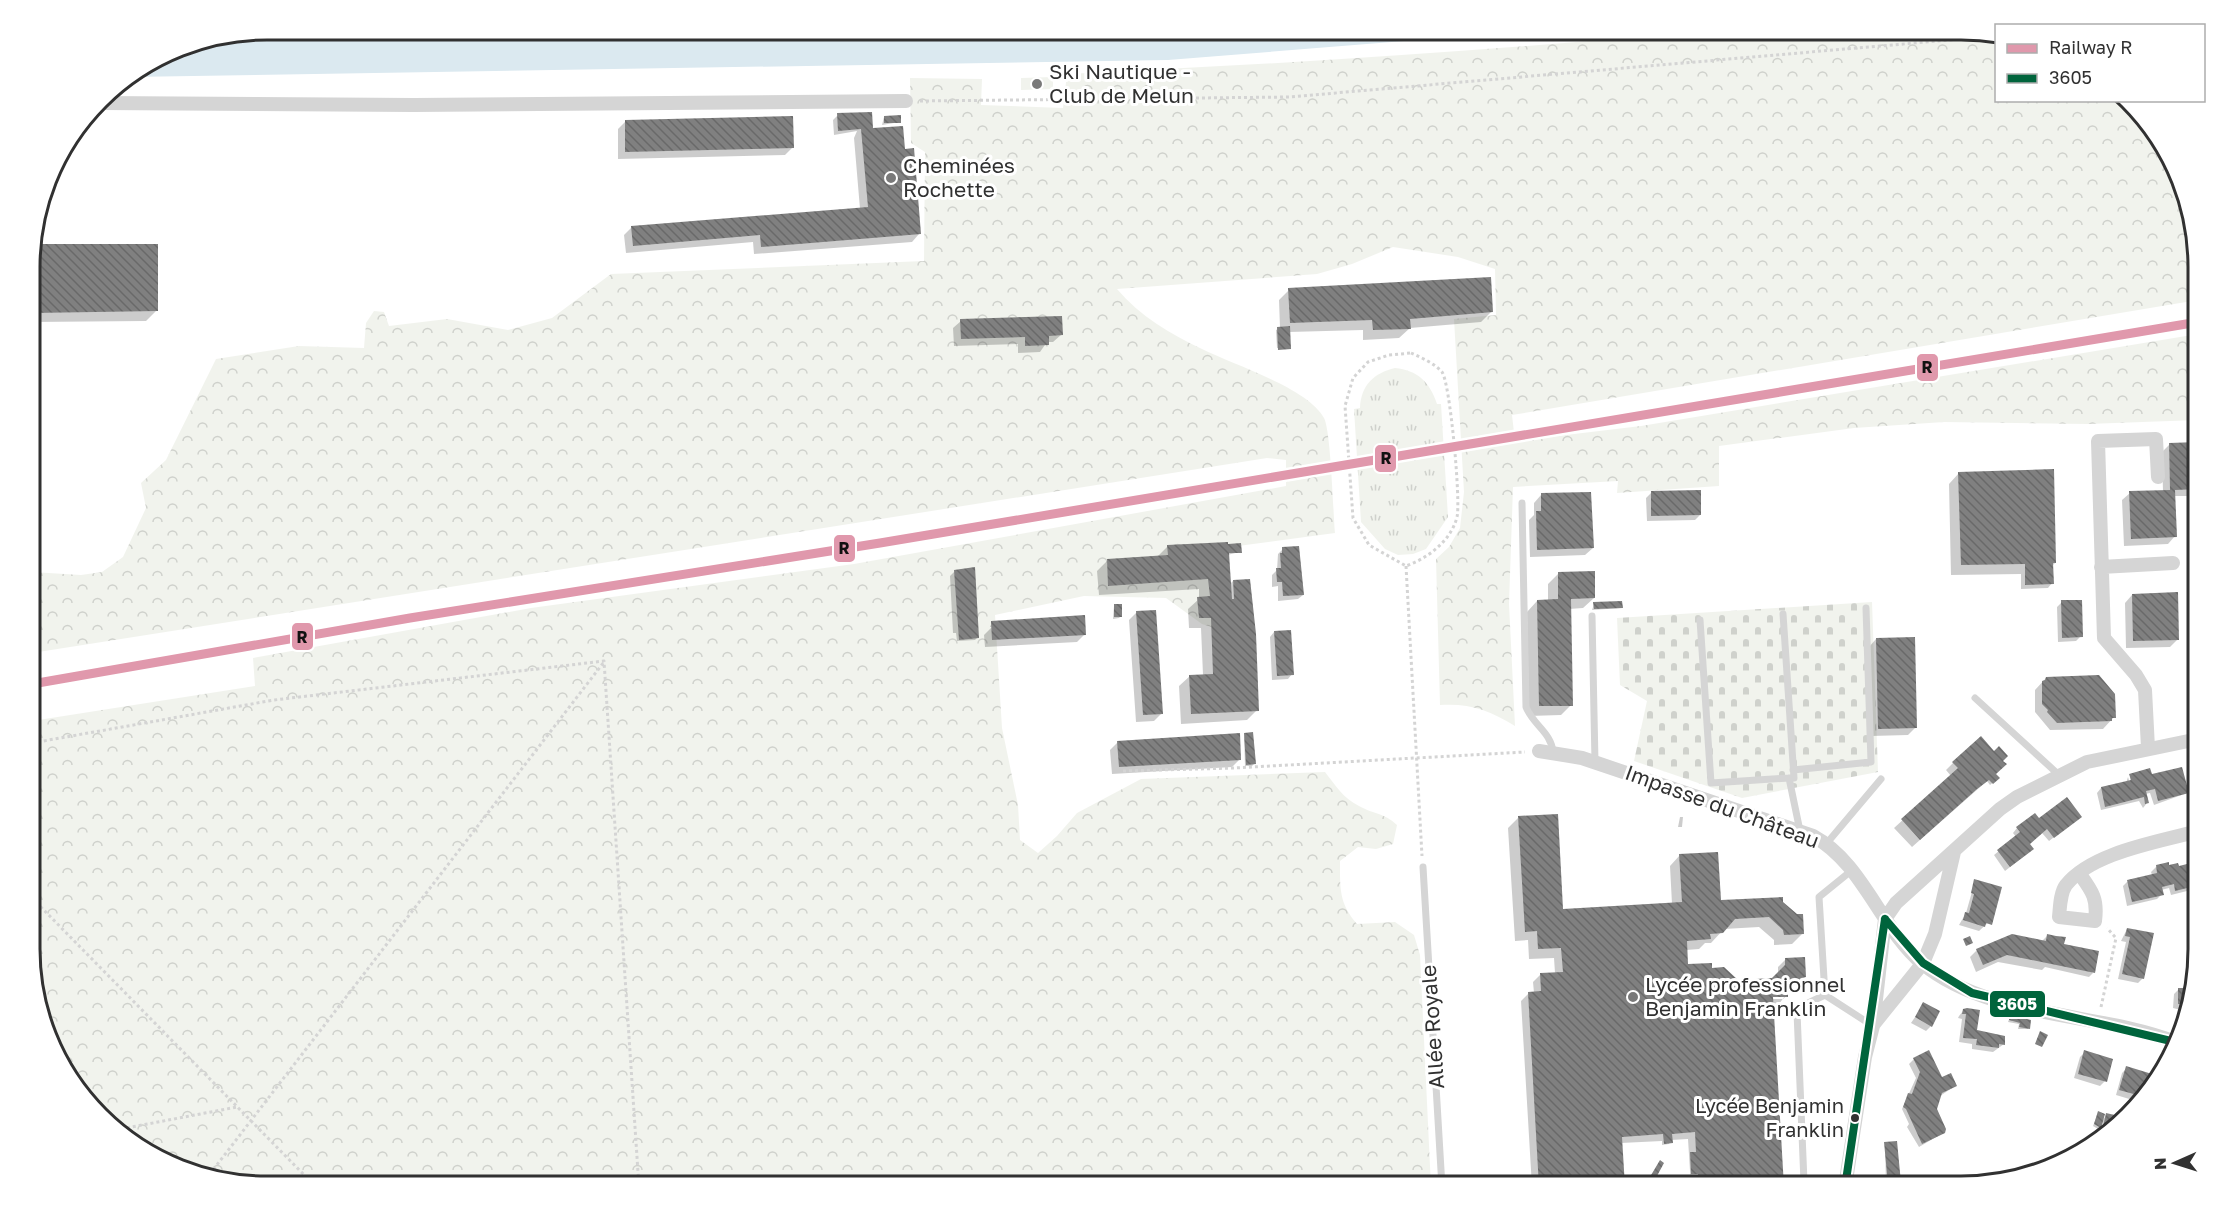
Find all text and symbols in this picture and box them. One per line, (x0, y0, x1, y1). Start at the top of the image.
legend (1995, 24, 2205, 102)
text: Railway R (2049, 36, 2132, 58)
place label: Ski Nautique - Club de Melun (1049, 58, 1194, 108)
text: 3605 (2049, 66, 2092, 88)
marker: Ski Nautique - Club de Melun (1030, 77, 1044, 91)
place label: Cheminées Rochette (903, 152, 1015, 202)
marker: Cheminées Rochette (884, 171, 898, 185)
line badge: R (1916, 353, 1939, 382)
text: R (1921, 357, 1933, 377)
line badge: R (1374, 444, 1397, 473)
text: R (1380, 448, 1392, 468)
line badge: R (833, 534, 856, 563)
text: R (838, 538, 850, 558)
line badge: R (291, 622, 314, 651)
text: R (296, 627, 308, 647)
street label: Impasse du Château (1622, 759, 1823, 853)
street label: Allée Royale (1415, 964, 1449, 1090)
place label: Lycée professionnel Benjamin Franklin (1645, 971, 1846, 1021)
marker: Lycée professionnel Benjamin Franklin (1626, 990, 1640, 1004)
line badge: 3605 (1989, 990, 2046, 1018)
text: 3605 (1997, 994, 2037, 1014)
place label: Lycée Benjamin Franklin (1695, 1093, 1844, 1141)
marker: Lycée Benjamin Franklin (1849, 1112, 1861, 1124)
north arrow (2145, 1133, 2205, 1193)
text: N (2150, 1157, 2170, 1170)

